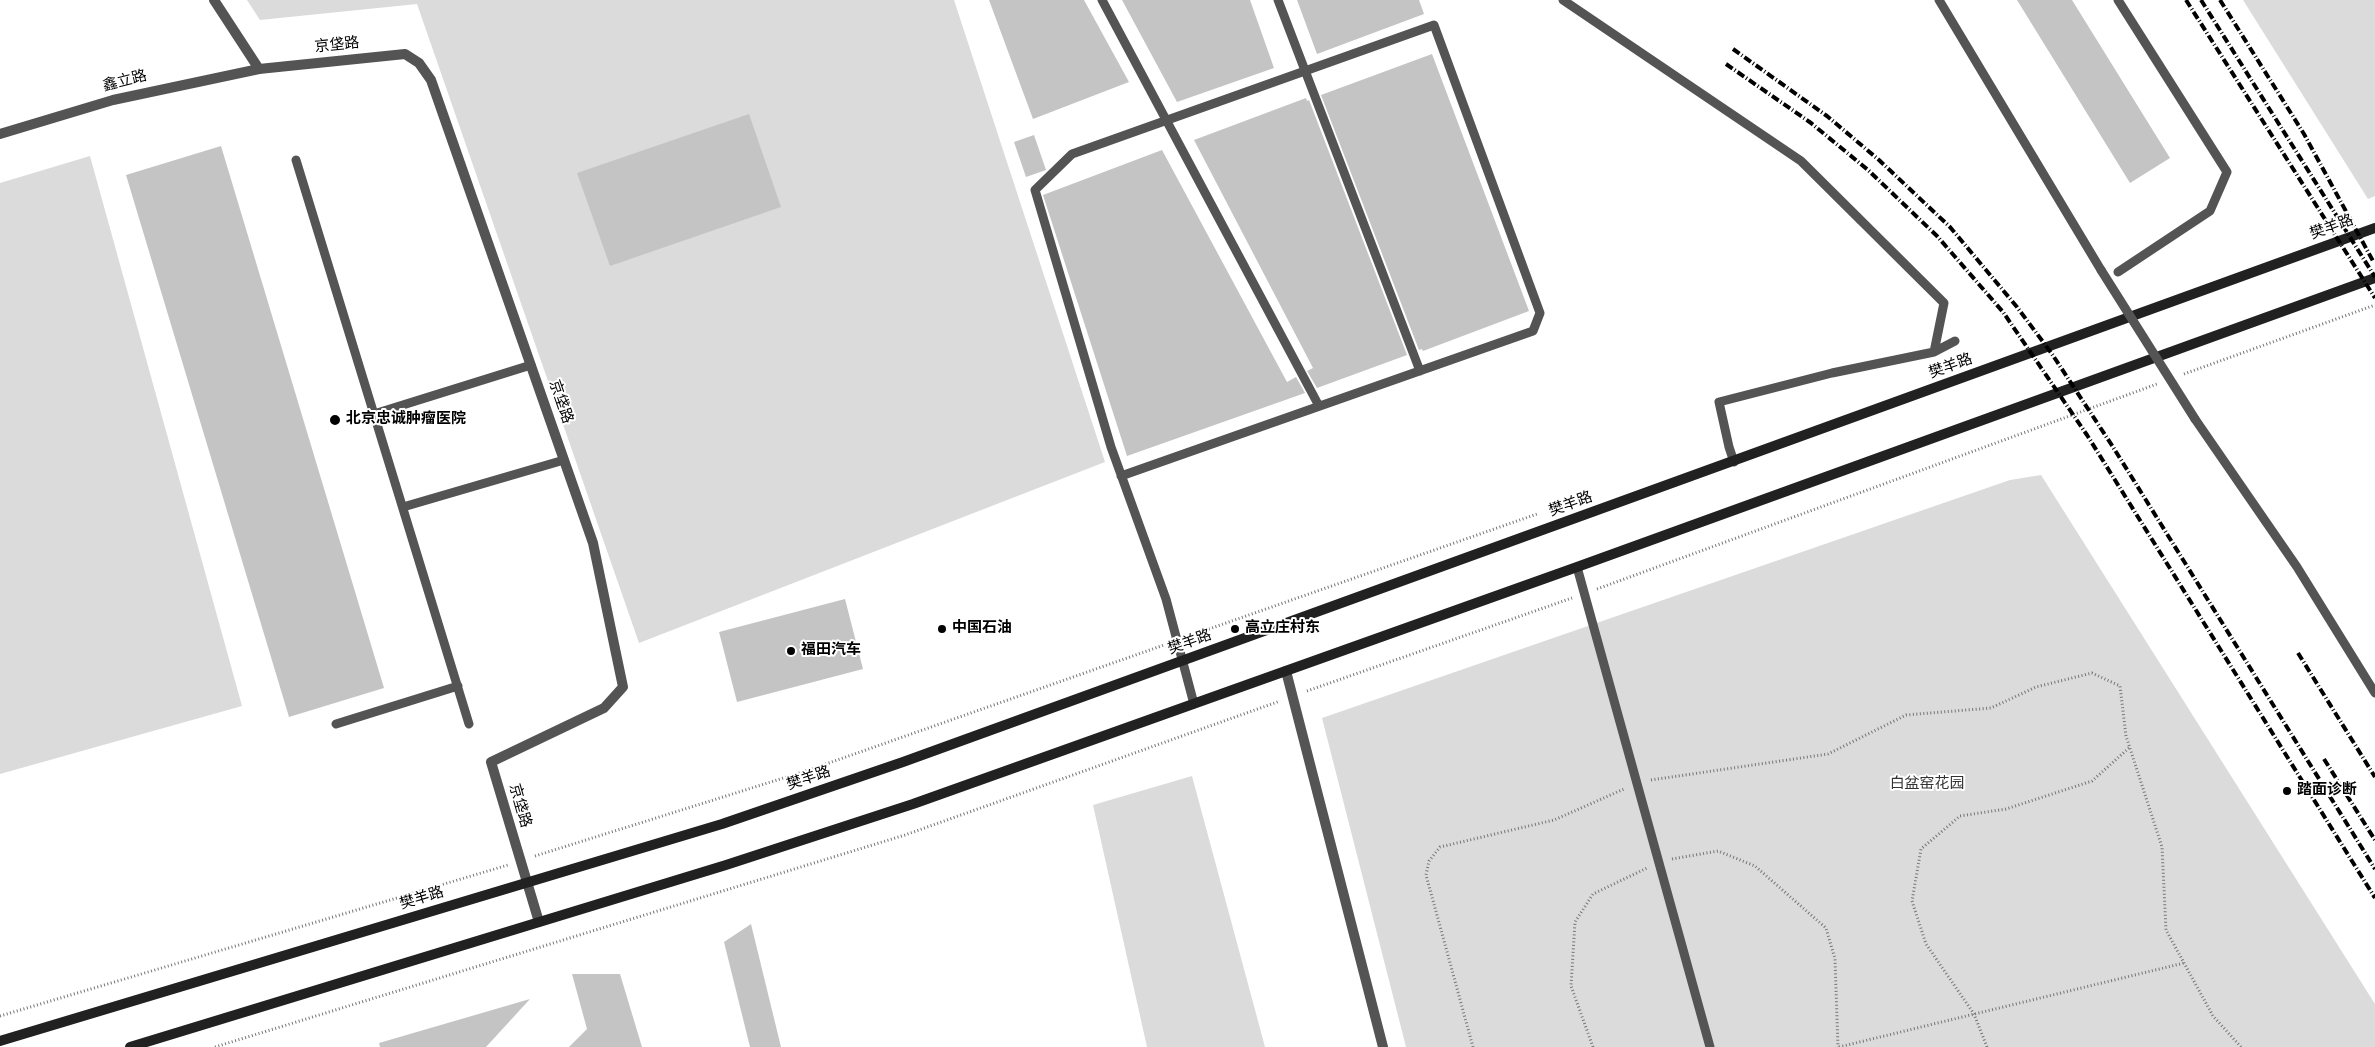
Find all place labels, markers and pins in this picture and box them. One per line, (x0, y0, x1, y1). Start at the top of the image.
place label: 北京忠诚肿瘤医院 (346, 411, 466, 429)
marker: 北京忠诚肿瘤医院 (328, 413, 342, 427)
place label: 中国石油 (952, 620, 1012, 638)
place label: 高立庄村东 (1245, 620, 1320, 638)
marker: 中国石油 (936, 623, 948, 635)
marker: 高立庄村东 (1229, 623, 1241, 635)
place label: 福田汽车 (801, 642, 861, 660)
marker: 福田汽车 (785, 645, 797, 657)
place label: 踏面诊断 (2297, 782, 2357, 800)
marker: 踏面诊断 (2281, 785, 2293, 797)

